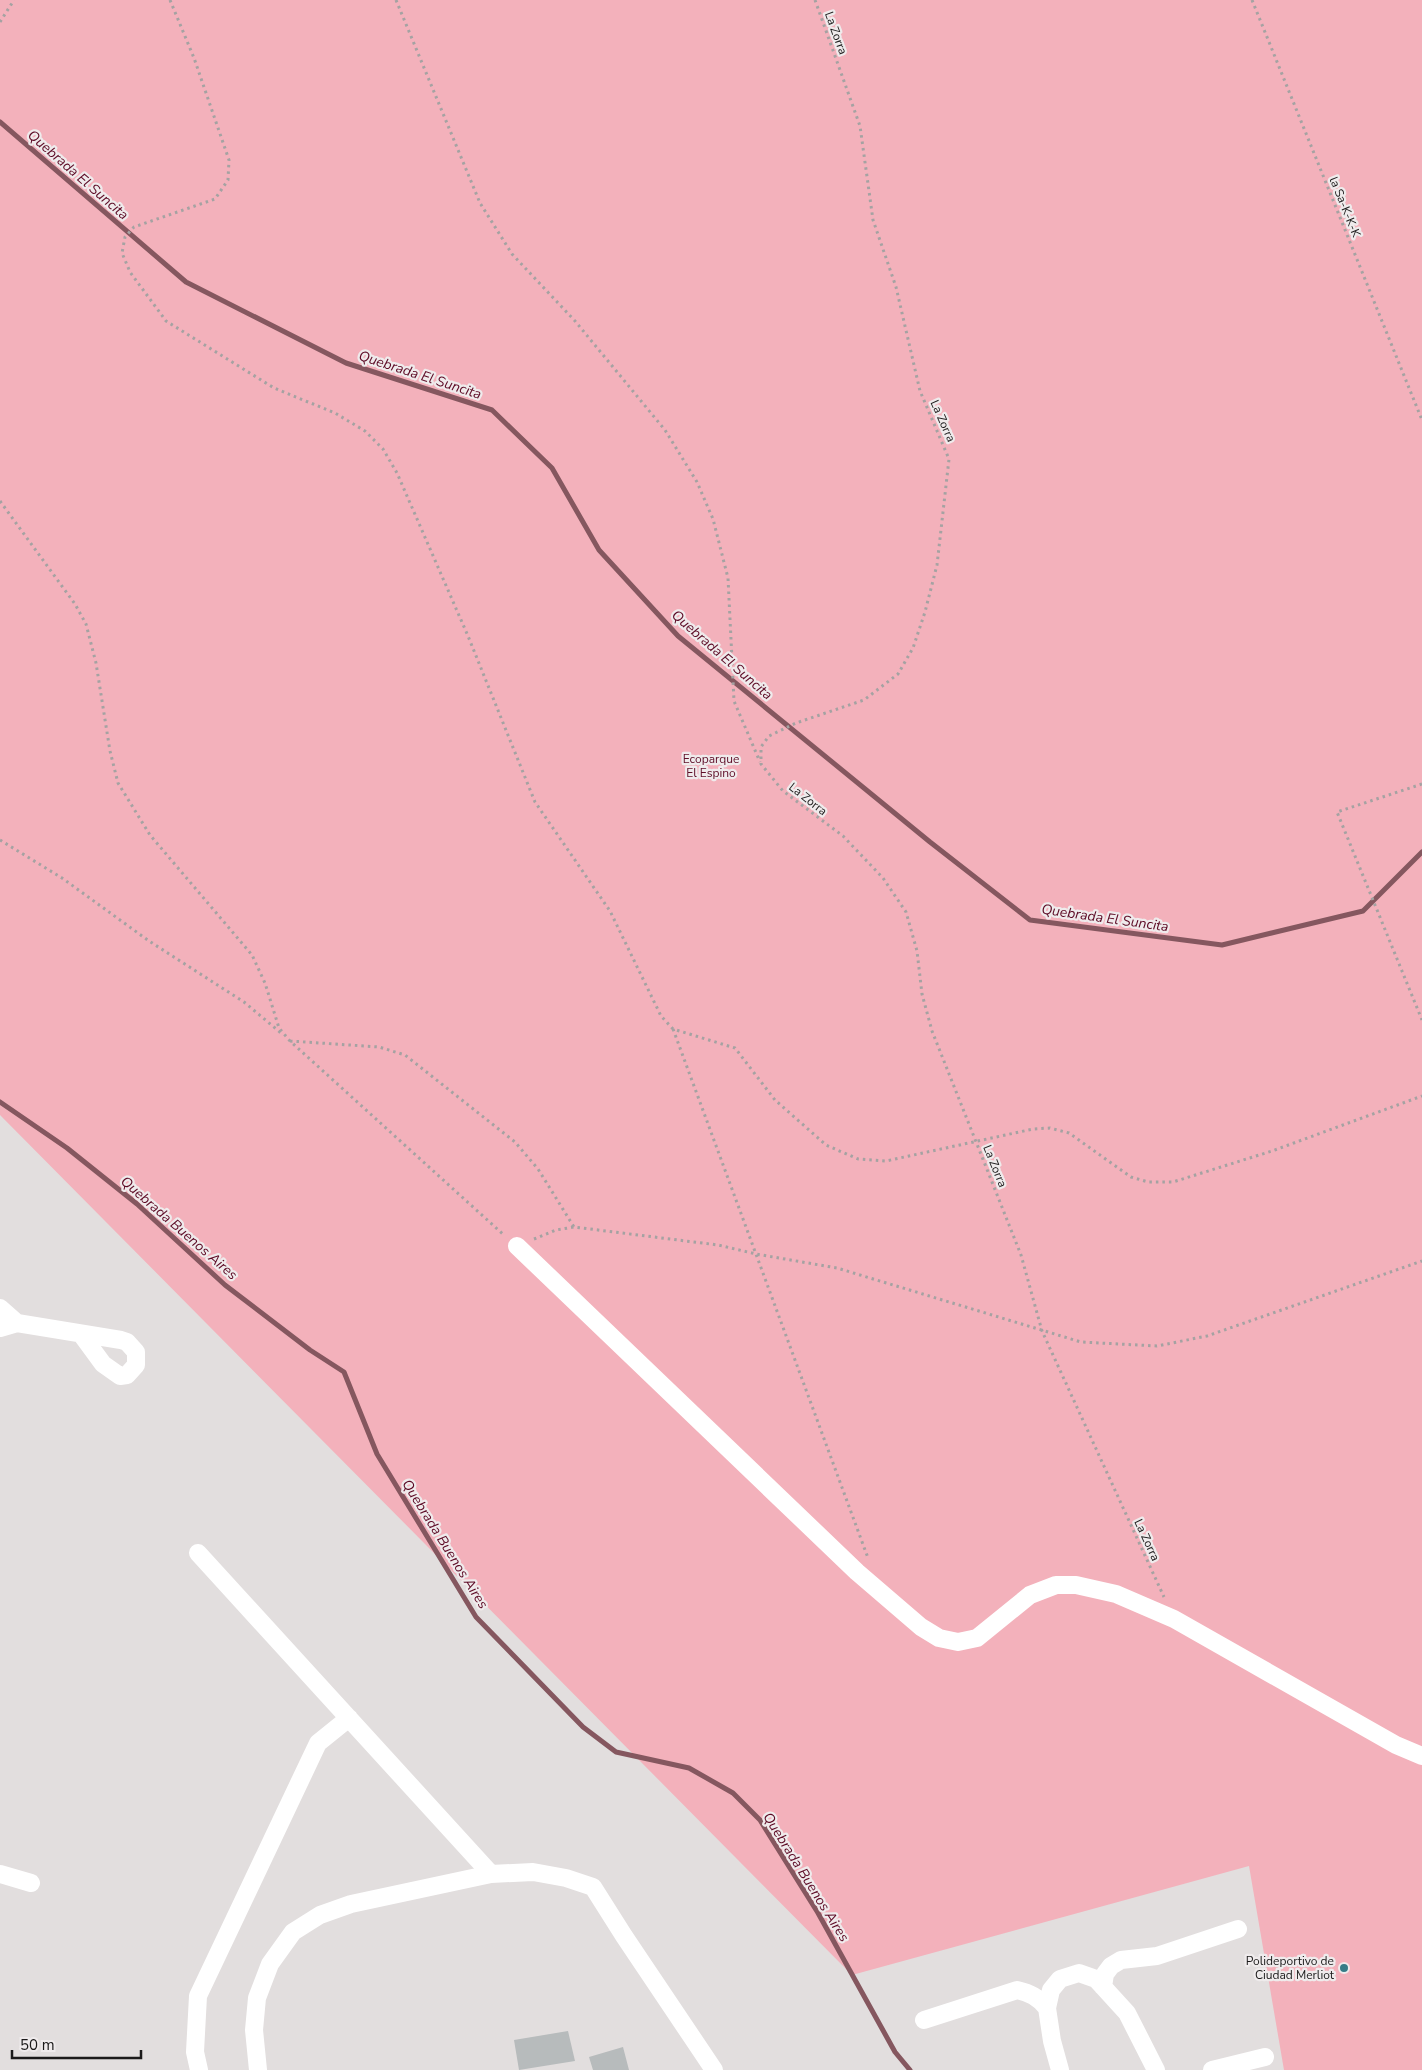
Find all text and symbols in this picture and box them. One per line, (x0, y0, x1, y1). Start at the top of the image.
street label: La Zorra (821, 9, 851, 57)
water label: Quebrada El Suncita (23, 126, 133, 224)
street label: la Sa-K-K-K (1326, 174, 1365, 240)
water label: Quebrada El Suncita (356, 346, 484, 404)
street label: La Zorra (927, 397, 959, 445)
water label: Quebrada El Suncita (667, 606, 777, 704)
park label: Ecoparque El Espino (683, 751, 739, 781)
street label: La Zorra (786, 779, 830, 819)
water label: Quebrada El Suncita (1040, 900, 1170, 936)
street label: La Zorra (979, 1142, 1011, 1190)
water label: Quebrada Buenos Aires (116, 1172, 242, 1284)
water label: Quebrada Buenos Aires (397, 1476, 493, 1612)
street label: La Zorra (1130, 1516, 1164, 1564)
water label: Quebrada Buenos Aires (758, 1809, 854, 1945)
place label: Polideportivo de Ciudad Merliot (1246, 1953, 1335, 1983)
marker: Polideportivo de Ciudad Merliot (1338, 1962, 1350, 1974)
scale bar (12, 2028, 141, 2060)
text: 50 m (20, 2035, 55, 2055)

